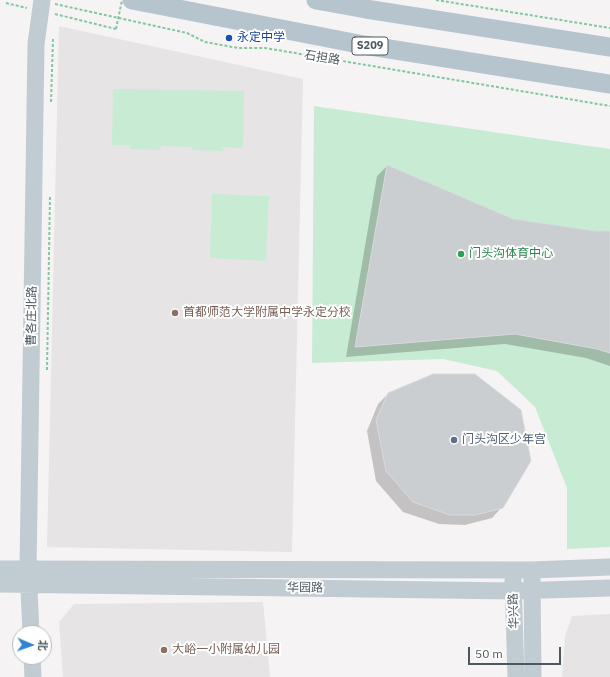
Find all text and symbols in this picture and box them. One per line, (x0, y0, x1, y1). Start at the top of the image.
place label: 永定中学 (237, 31, 285, 45)
marker: 永定中学 (224, 33, 234, 43)
road number: S209 (352, 37, 388, 55)
street label: 石担路 (303, 48, 341, 68)
place label: 门头沟体育中心 (469, 247, 553, 261)
marker: 门头沟体育中心 (456, 249, 466, 259)
street label: 曹各庄北路 (24, 286, 40, 346)
place label: 首都师范大学附属中学永定分校 (183, 306, 351, 320)
marker: 首都师范大学附属中学永定分校 (170, 308, 180, 318)
place label: 门头沟区少年宫 (462, 433, 546, 447)
marker: 门头沟区少年宫 (449, 435, 459, 445)
street label: 华园路 (287, 580, 323, 596)
street label: 华兴路 (506, 593, 522, 629)
north arrow (12, 625, 52, 665)
scale bar (470, 639, 563, 665)
text: 北 (36, 640, 50, 651)
place label: 大峪一小附属幼儿园 (172, 643, 280, 657)
marker: 大峪一小附属幼儿园 (159, 645, 169, 655)
text: 50 m (475, 646, 503, 661)

